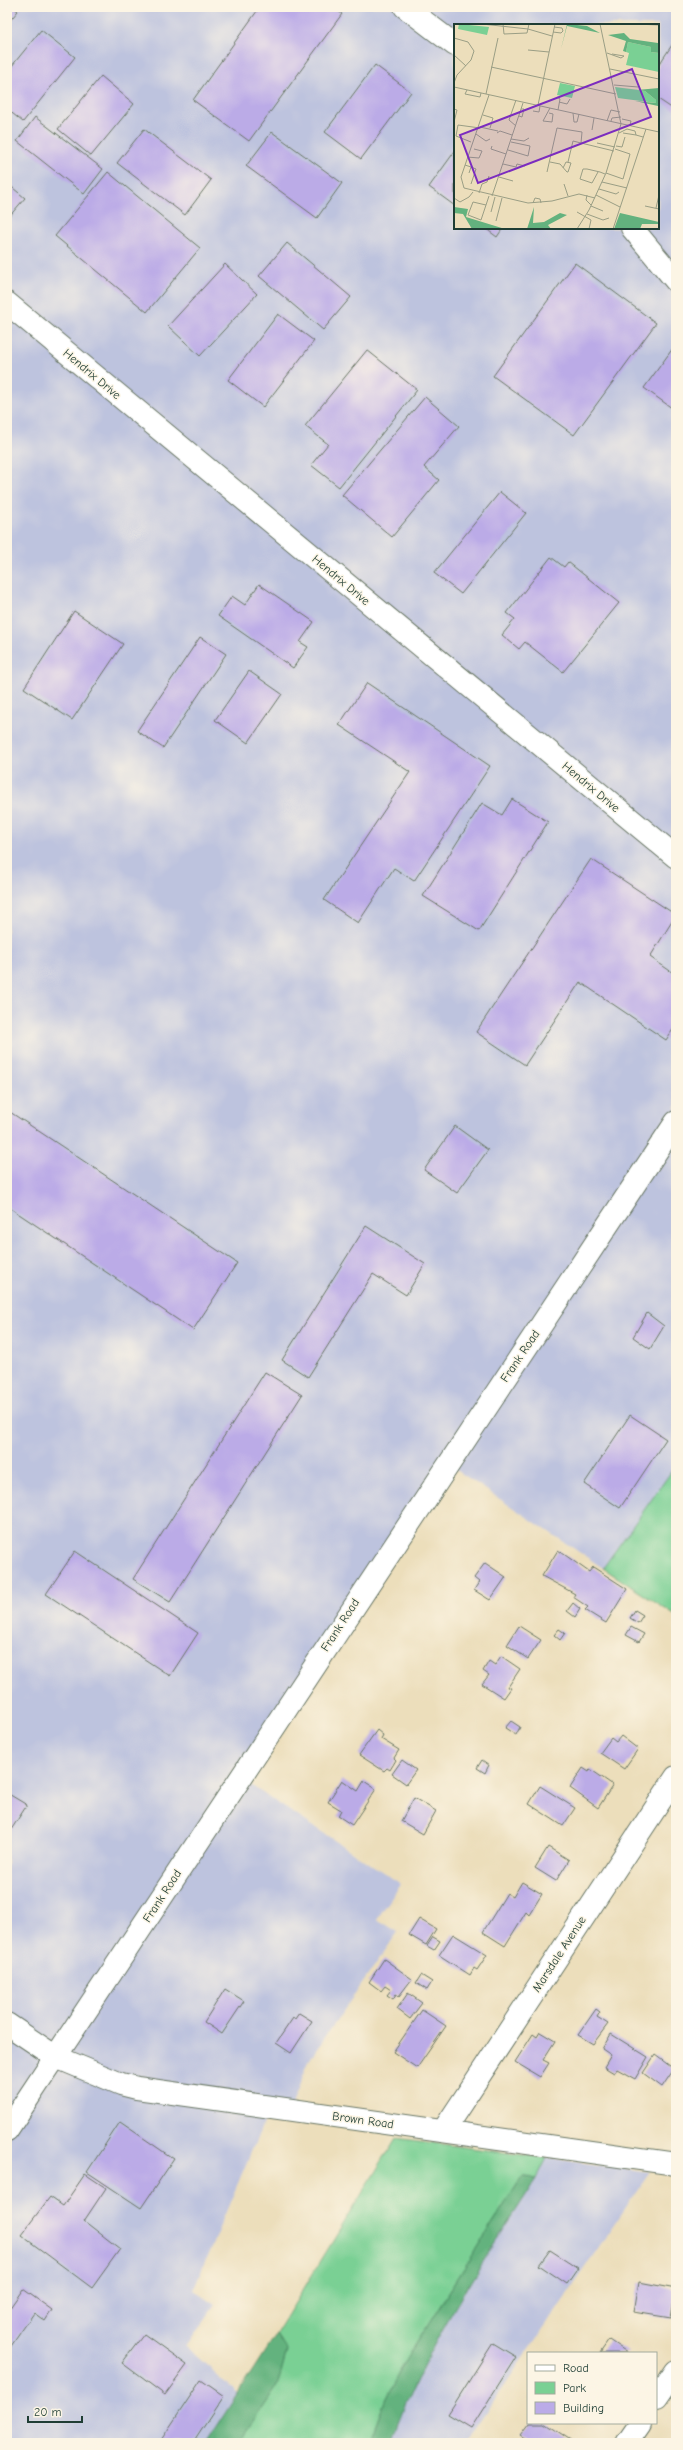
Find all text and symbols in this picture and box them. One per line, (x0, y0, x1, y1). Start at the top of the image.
inset map (454, 24, 659, 229)
street label: Hendrix Drive (60, 346, 124, 402)
street label: Hendrix Drive (309, 552, 373, 608)
street label: Hendrix Drive (559, 759, 623, 815)
street label: Frank Road (497, 1327, 543, 1385)
street label: Frank Road (318, 1596, 362, 1654)
street label: Frank Road (140, 1867, 184, 1925)
street label: Marsdale Avenue (529, 1913, 589, 1995)
street label: Brown Road (331, 2109, 395, 2131)
legend (527, 2352, 657, 2424)
text: Road (563, 2361, 589, 2375)
text: Park (563, 2381, 586, 2395)
scale bar (28, 2398, 82, 2424)
text: Building (563, 2401, 604, 2415)
text: 20 m (34, 2405, 62, 2419)

